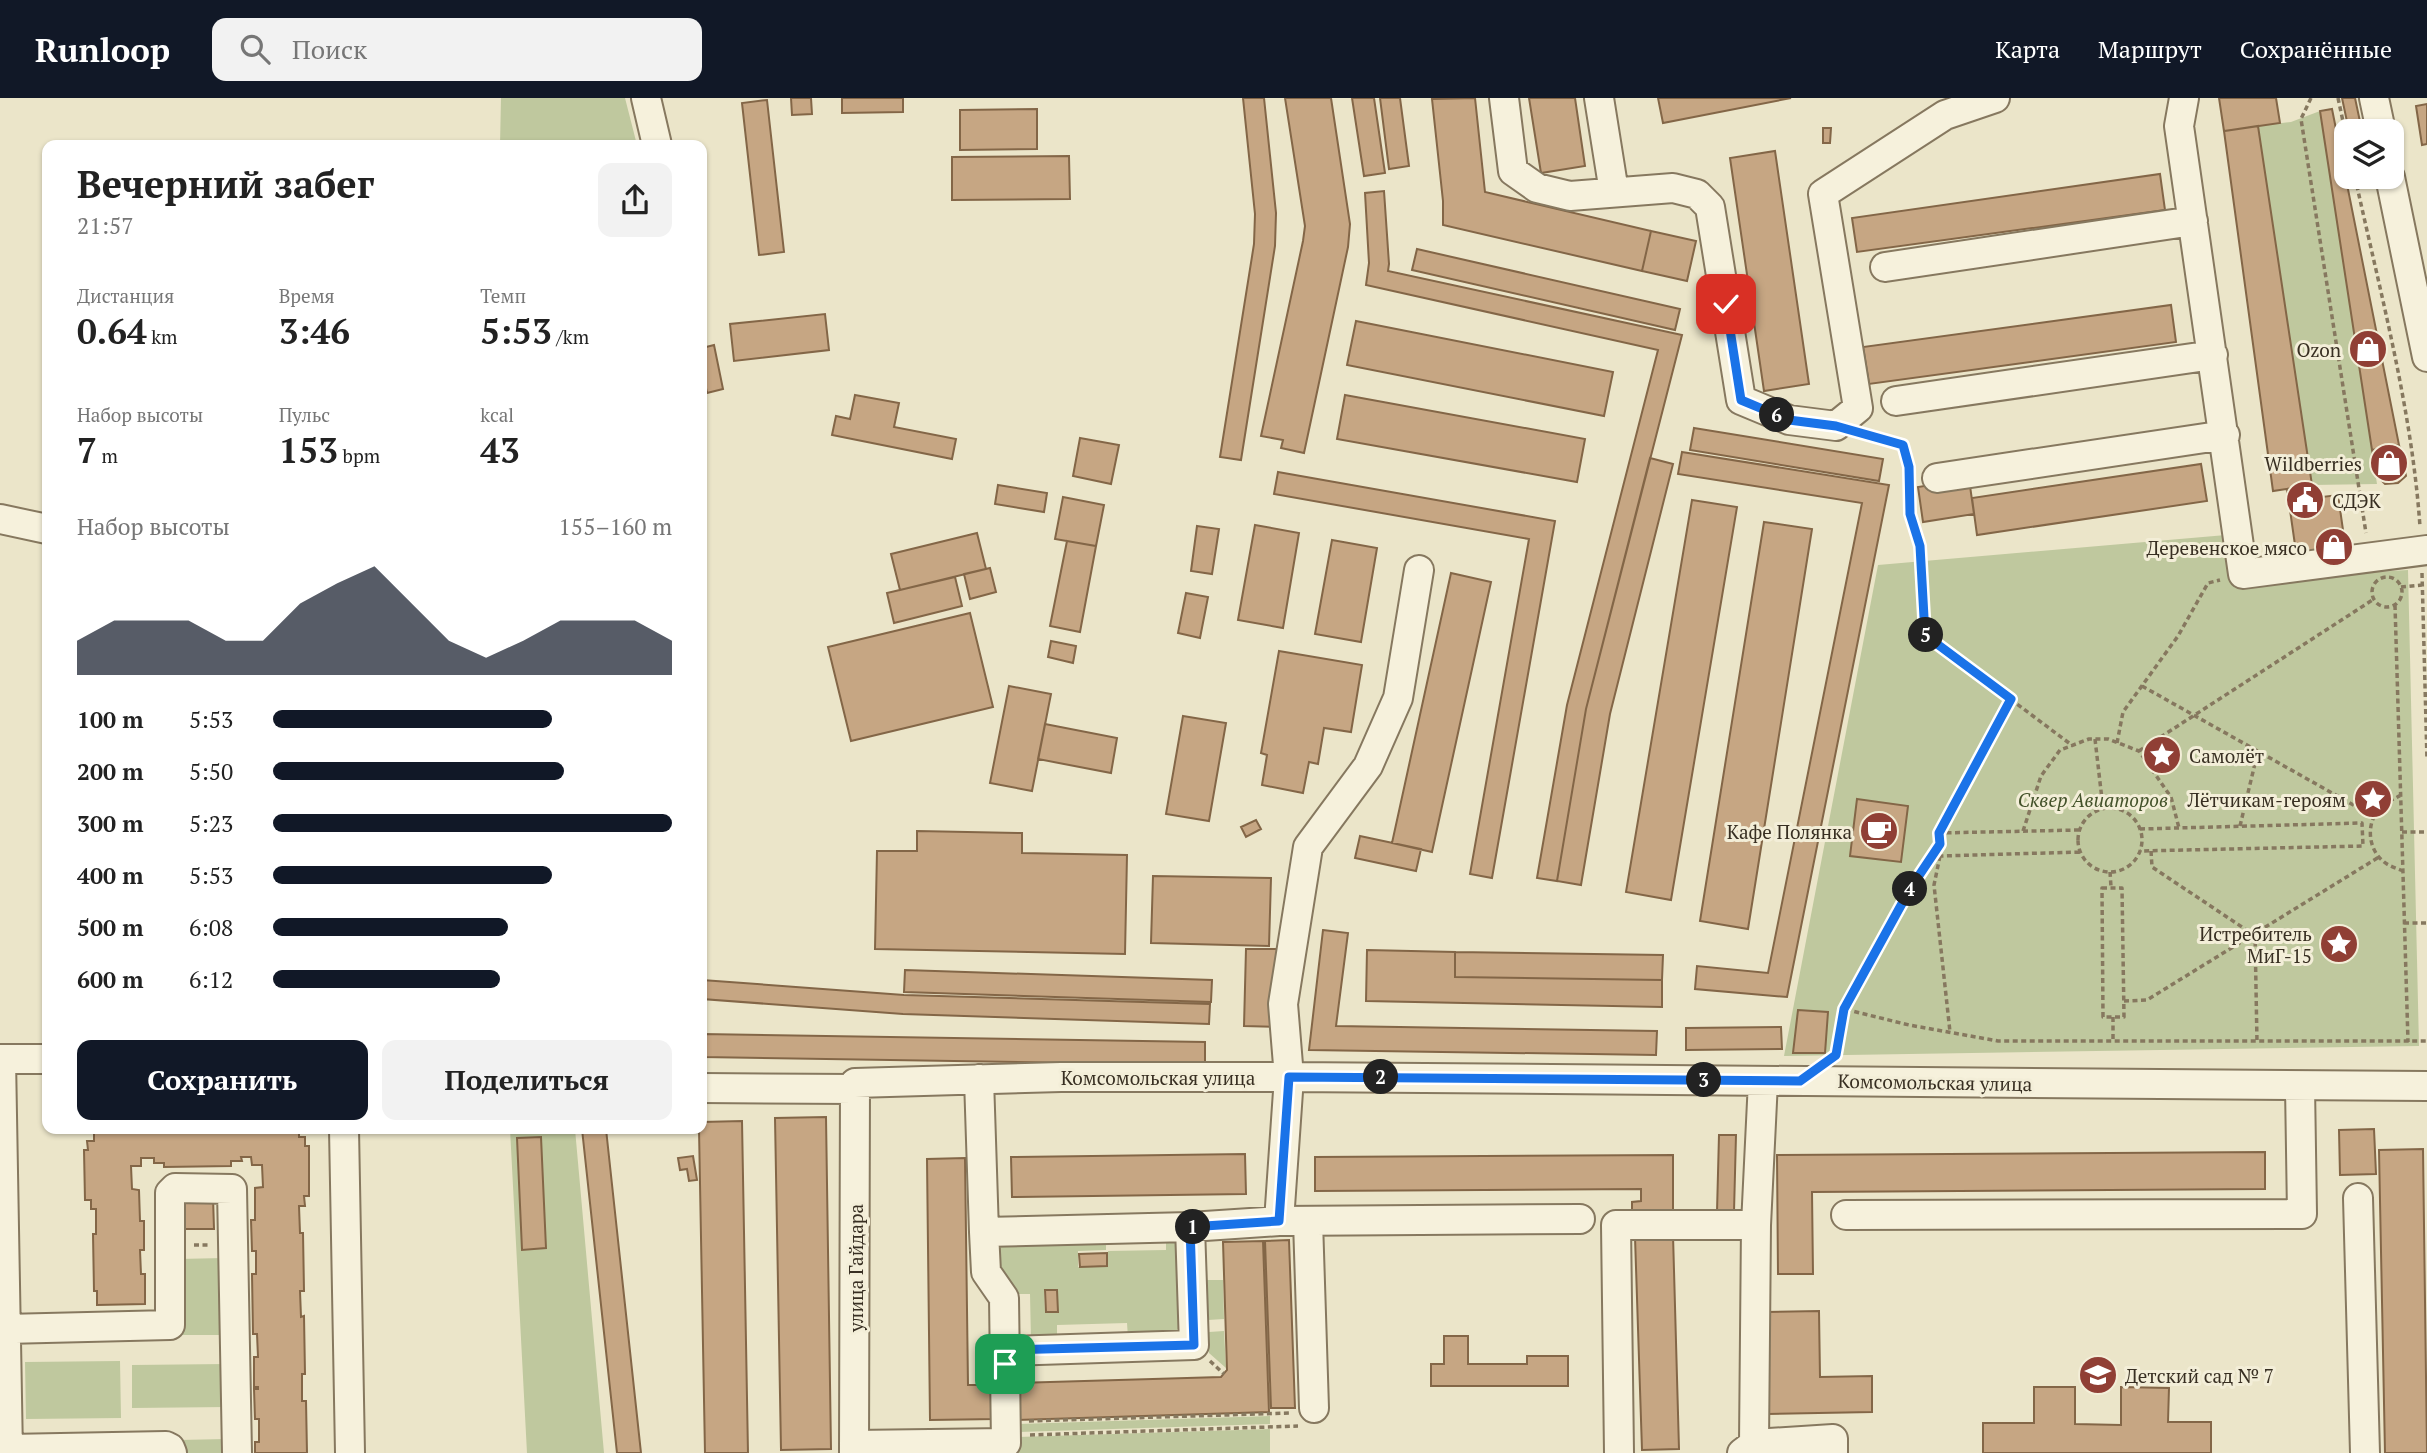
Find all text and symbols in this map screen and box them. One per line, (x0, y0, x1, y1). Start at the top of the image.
search box (212, 18, 702, 81)
text: Runloop (35, 28, 170, 71)
icon: search (236, 30, 274, 68)
text: Поиск (292, 32, 367, 66)
text: Карта (1995, 33, 2060, 65)
text: Маршрут (2098, 33, 2202, 65)
text: Сохранённые (2240, 33, 2392, 65)
map controls (2334, 119, 2404, 189)
button: layers (2334, 119, 2404, 189)
text: Вечерний забег (77, 159, 374, 209)
button: share (598, 163, 672, 237)
text: 21:57 (77, 210, 134, 241)
pin (1696, 274, 1756, 334)
text: Дистанция (77, 283, 174, 308)
text: Время (279, 283, 335, 308)
text: Темп (480, 283, 526, 308)
icon: check (1707, 285, 1745, 323)
text: 0.64 (77, 308, 147, 354)
text: 3:46 (279, 308, 350, 354)
text: 5:53 (480, 308, 552, 354)
text: km (147, 324, 178, 349)
text: /km (552, 324, 589, 349)
shop icon: Ozon (2347, 328, 2389, 370)
place label: Ozon (2296, 337, 2341, 362)
pin: 6 (1760, 398, 1795, 432)
text: Набор высоты (77, 402, 203, 427)
text: Пульс (279, 402, 330, 427)
text: kcal (480, 402, 514, 427)
text: 6 (1771, 402, 1782, 427)
text: 7 (77, 427, 97, 473)
text: 153 (279, 427, 338, 473)
text: 43 (480, 427, 520, 473)
shop icon: Wildberries (2368, 442, 2410, 484)
text: m (97, 443, 118, 468)
text: bpm (338, 443, 380, 468)
place label: Wildberries (2264, 451, 2362, 476)
public building icon: СДЭК (2284, 479, 2326, 521)
place label: СДЭК (2332, 488, 2382, 513)
text: Набор высоты (77, 511, 230, 542)
text: 155–160 m (559, 511, 672, 542)
shop icon: Деревенское мясо (2313, 526, 2355, 568)
place label: Деревенское мясо (2147, 535, 2307, 560)
pin: 5 (1909, 618, 1944, 652)
text: 5 (1920, 622, 1931, 647)
text: 100 m (77, 704, 143, 735)
text: 5:53 (189, 704, 233, 735)
place icon: Самолёт (2141, 734, 2183, 776)
place label: Самолёт (2189, 743, 2264, 768)
text: 200 m (77, 756, 143, 787)
text: 5:50 (189, 756, 233, 787)
place icon: Лётчикам-героям (2352, 778, 2394, 820)
park label: Сквер Авиаторов (2018, 787, 2168, 812)
place label: Лётчикам-героям (2187, 787, 2346, 812)
text: 300 m (77, 808, 143, 839)
text: 5:23 (189, 808, 233, 839)
cafe icon: Кафе Полянка (1858, 810, 1900, 852)
place label: Кафе Полянка (1727, 819, 1852, 844)
text: 400 m (77, 860, 143, 891)
text: 5:53 (189, 860, 233, 891)
pin: 4 (1892, 872, 1927, 906)
text: 4 (1904, 876, 1915, 901)
text: 500 m (77, 912, 143, 943)
text: 6:08 (189, 912, 233, 943)
place label: Истребитель МиГ-15 (2199, 921, 2312, 968)
place icon: Истребитель МиГ-15 (2318, 923, 2360, 965)
text: 600 m (77, 964, 143, 995)
text: 6:12 (189, 964, 233, 995)
button: Сохранить (77, 1040, 368, 1120)
button: Поделиться (382, 1040, 672, 1120)
pin: 2 (1364, 1060, 1398, 1094)
pin: 3 (1686, 1062, 1722, 1098)
text: 2 (1375, 1064, 1386, 1089)
street label: Комсомольская улица (1061, 1065, 1256, 1090)
text: 3 (1698, 1067, 1709, 1092)
street label: Комсомольская улица (1837, 1068, 2033, 1096)
street label: улица Гайдара (843, 1204, 868, 1333)
pin: 1 (1176, 1210, 1210, 1244)
text: 1 (1187, 1214, 1198, 1239)
pin (975, 1334, 1035, 1394)
icon: arrive (986, 1345, 1024, 1383)
school or university icon: Детский сад № 7 (2077, 1354, 2119, 1396)
place label: Детский сад № 7 (2125, 1363, 2274, 1388)

